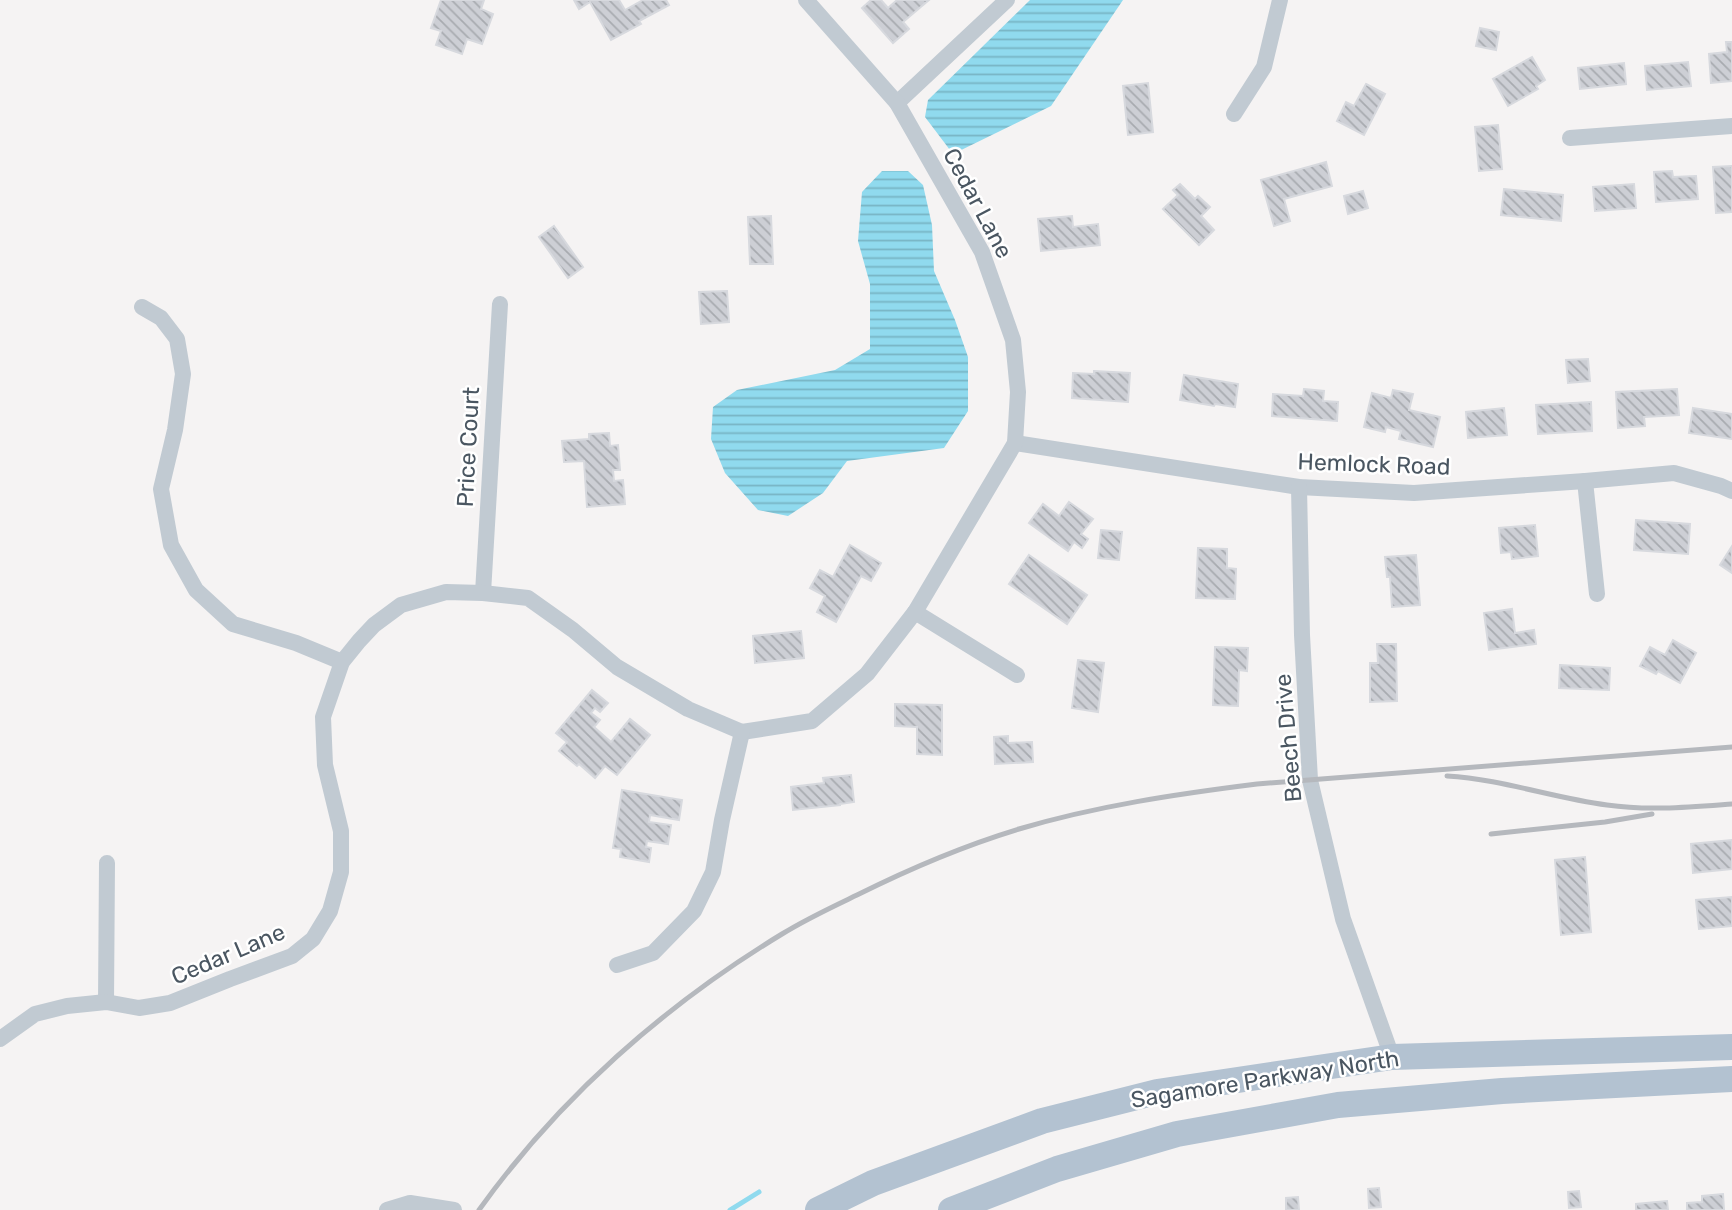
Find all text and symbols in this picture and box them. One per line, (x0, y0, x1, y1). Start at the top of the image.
street label: Cedar Lane (937, 143, 1019, 263)
street label: Price Court (451, 386, 485, 508)
street label: Hemlock Road (1297, 447, 1451, 481)
street label: Beech Drive (1268, 673, 1308, 803)
street label: Cedar Lane (167, 917, 289, 991)
street label: Sagamore Parkway North (1129, 1044, 1401, 1114)

